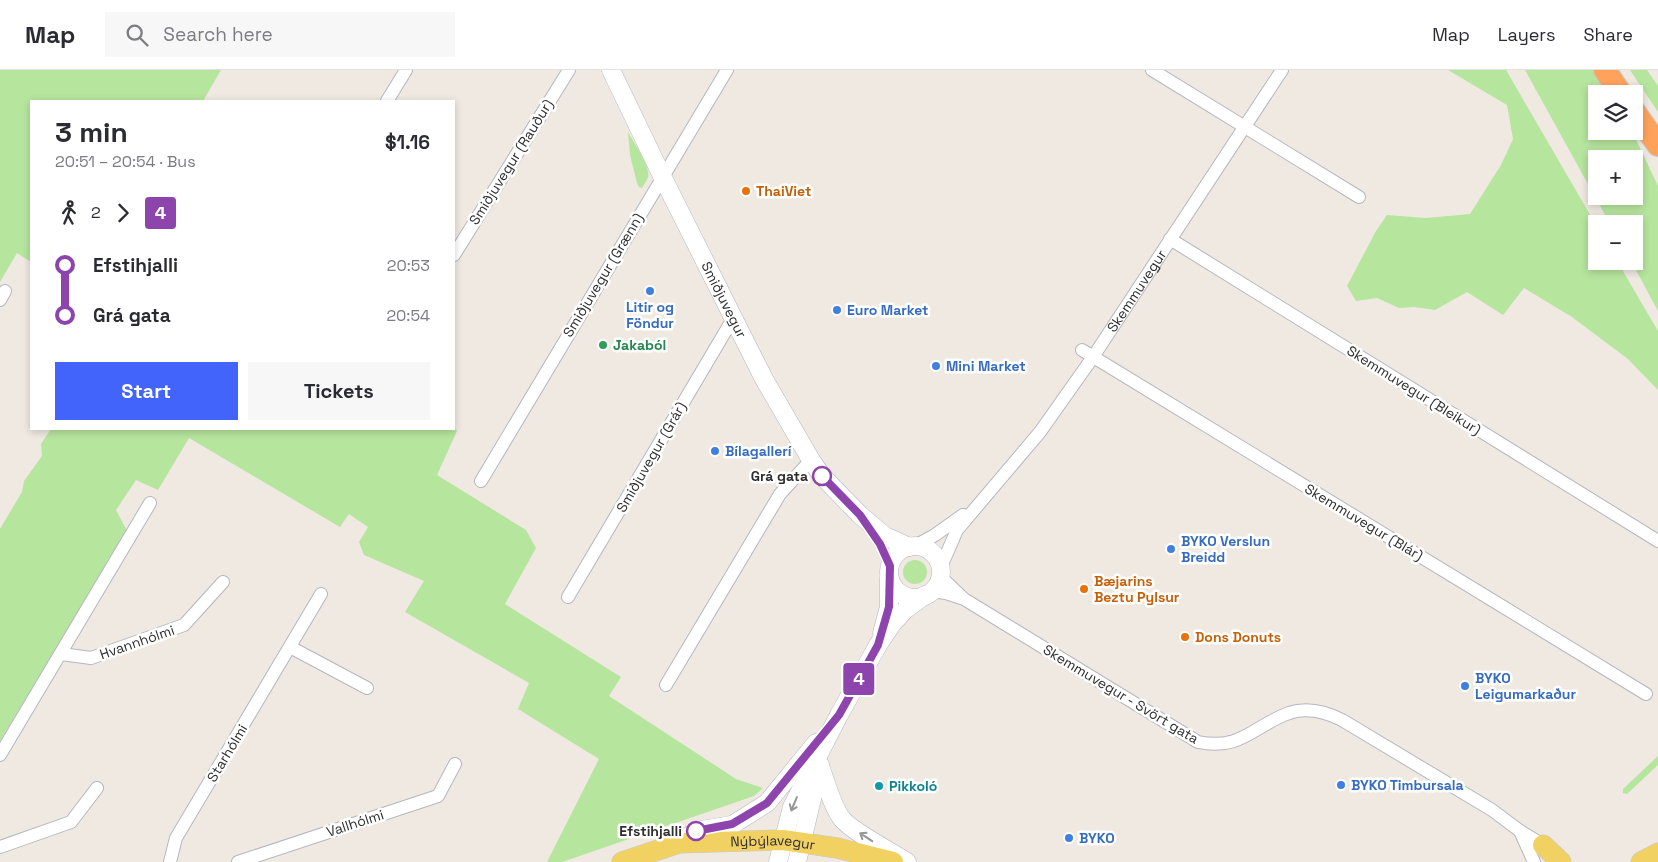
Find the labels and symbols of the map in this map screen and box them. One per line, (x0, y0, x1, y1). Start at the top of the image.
street label: Smiðjuvegur (Rauður) (465, 96, 557, 228)
place label: ThaiViet (756, 182, 811, 200)
marker: ThaiViet (740, 185, 752, 197)
street label: Smiðjuvegur (Grænn) (559, 210, 647, 340)
street label: Skemmuvegur (1103, 246, 1170, 335)
street label: Smiðjuvegur (697, 258, 751, 341)
marker: Litir og Föndur (644, 285, 656, 297)
place label: Litir og Föndur (626, 298, 674, 332)
place label: Euro Market (847, 301, 929, 319)
marker: Euro Market (831, 304, 843, 316)
place label: Jakaból (613, 336, 666, 354)
marker: Jakaból (597, 339, 609, 351)
street label: Skemmuvegur (Bleikur) (1344, 341, 1484, 439)
place label: Mini Market (946, 357, 1026, 375)
marker: Mini Market (930, 360, 942, 372)
street label: Smiðjuvegur (Grár) (612, 398, 690, 516)
place label: Bílagallerí (725, 442, 792, 460)
marker: Bílagallerí (709, 445, 721, 457)
marker: Grá gata (812, 466, 832, 486)
place label: Grá gata (751, 467, 808, 485)
street label: Skemmuvegur (Blár) (1301, 479, 1427, 565)
place label: BYKO Verslun Breidd (1181, 532, 1270, 566)
marker: BYKO Verslun Breidd (1165, 543, 1177, 555)
place label: Bæjarins Beztu Pylsur (1094, 572, 1180, 606)
marker: Bæjarins Beztu Pylsur (1078, 583, 1090, 595)
street label: Hvannhólmi (97, 621, 177, 663)
place label: Dons Donuts (1195, 628, 1281, 646)
marker: Dons Donuts (1179, 631, 1191, 643)
street label: Skemmuvegur - Svört gata (1040, 640, 1202, 748)
line badge: 4 (843, 663, 875, 695)
place label: BYKO Leigumarkaður (1475, 669, 1576, 703)
marker: BYKO Leigumarkaður (1459, 680, 1471, 692)
street label: Starhólmi (203, 721, 251, 785)
place label: BYKO Timbursala (1351, 776, 1464, 794)
place label: Pikkoló (889, 777, 937, 795)
marker: BYKO Timbursala (1335, 779, 1347, 791)
marker: Pikkoló (873, 780, 885, 792)
one-way arrow (788, 796, 798, 811)
street label: Vallhólmi (324, 805, 386, 841)
marker: Efstihjalli (686, 821, 706, 841)
place label: Efstihjalli (619, 822, 682, 840)
place label: BYKO (1079, 829, 1115, 847)
street label: Nýbýlavegur (730, 831, 816, 854)
one-way arrow (859, 831, 873, 841)
marker: BYKO (1063, 832, 1075, 844)

